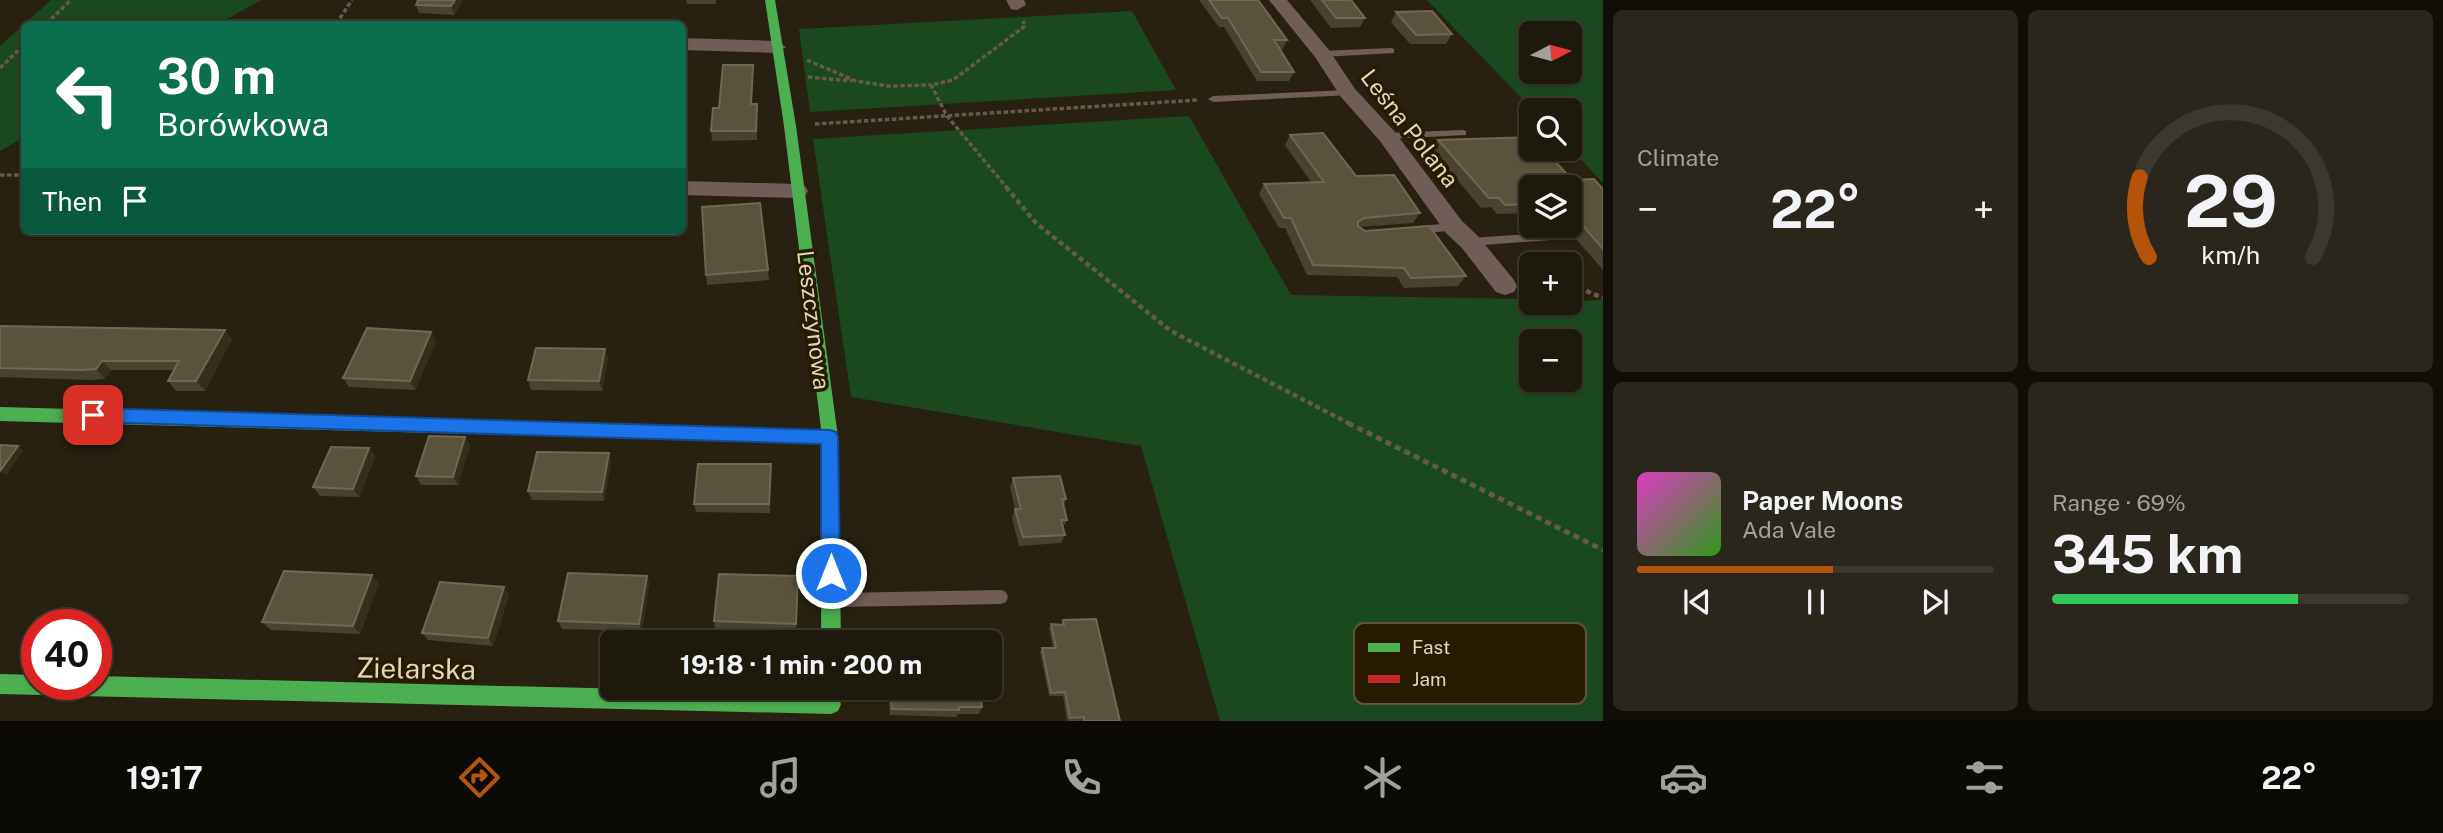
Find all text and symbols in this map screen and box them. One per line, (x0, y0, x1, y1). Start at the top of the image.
north arrow (1519, 21, 1582, 84)
map controls (1519, 21, 1582, 392)
text: 30 m (157, 47, 276, 105)
icon: left (42, 49, 133, 140)
street label: Leśna Polana (1356, 64, 1464, 192)
button: search (1519, 98, 1582, 161)
text: Borówkowa (157, 106, 329, 143)
text: Climate (1637, 144, 1719, 171)
text: 29 (2183, 158, 2278, 243)
button: layers (1519, 175, 1582, 238)
text: 22° (1770, 179, 1861, 240)
icon: arrive (116, 182, 154, 220)
text: Then (42, 186, 102, 217)
text: − (1637, 187, 1658, 232)
text: + (1973, 187, 1994, 232)
text: km/h (2201, 240, 2260, 270)
street label: Leszczynowa (792, 249, 836, 391)
button: + (1519, 252, 1582, 315)
button: − (1519, 329, 1582, 392)
pin (63, 385, 123, 445)
icon: arrive (74, 396, 112, 434)
text: Paper Moons (1742, 485, 1903, 516)
text: Range · 69% (2052, 489, 2186, 516)
text: Ada Vale (1742, 516, 1836, 543)
text: 345 km (2052, 524, 2243, 585)
position arrow (794, 536, 868, 610)
icon: previous (1678, 583, 1716, 621)
icon: pause (1797, 583, 1835, 621)
icon: next (1916, 583, 1954, 621)
speed limit sign: 40 (21, 609, 112, 700)
legend (1354, 623, 1586, 704)
text: Fast (1412, 636, 1450, 658)
text: 19:18 · 1 min · 200 m (680, 649, 922, 680)
street label: Zielarska (356, 650, 476, 686)
text: Jam (1412, 668, 1446, 690)
icon: directions (455, 753, 504, 802)
icon: music (756, 753, 805, 802)
icon: phone (1057, 753, 1106, 802)
icon: climate (1358, 753, 1407, 802)
icon: car (1659, 753, 1708, 802)
icon: filters (1960, 753, 2009, 802)
text: 19:17 (126, 759, 203, 796)
text: 22° (2261, 759, 2317, 796)

